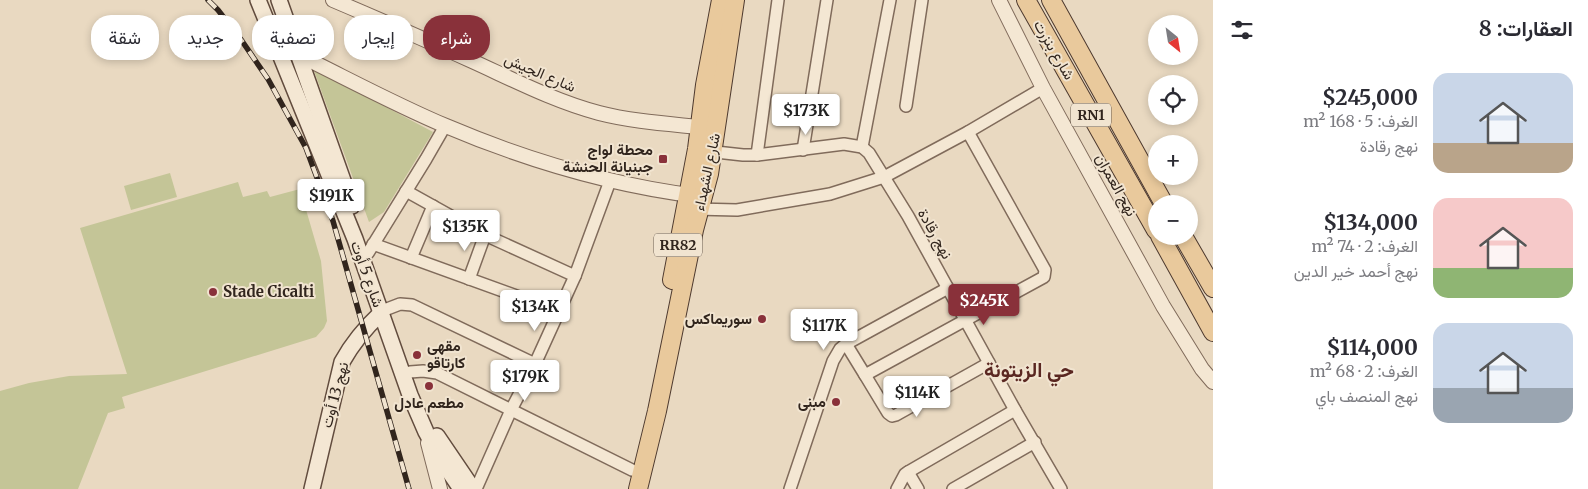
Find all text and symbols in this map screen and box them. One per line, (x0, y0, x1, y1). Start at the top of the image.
chip: شقة (91, 15, 159, 60)
chip: جديد (169, 15, 242, 60)
chip: تصفية (252, 15, 334, 60)
chip: إيجار (344, 15, 413, 60)
chip: شراء (423, 15, 490, 60)
north arrow (1148, 15, 1198, 65)
map controls (1148, 15, 1198, 245)
text: العقارات: 8 (1479, 15, 1573, 42)
street label: شارع بنزرت (1028, 16, 1079, 84)
icon: filters (1228, 16, 1256, 44)
street label: شارع الجيش (501, 49, 579, 98)
button: locate (1148, 75, 1198, 125)
text: $245,000 (1322, 84, 1418, 111)
icon: home (1473, 93, 1533, 153)
pin: $173K (771, 94, 841, 136)
text: $173K (783, 100, 829, 120)
road number: RN1 (1071, 104, 1111, 126)
text: الغرف: 5 · 168 m² (1303, 111, 1418, 131)
street label: شارع الشهداء (689, 131, 726, 213)
button: + (1148, 135, 1198, 185)
text: نهج رقادة (1360, 136, 1418, 156)
place label: محطة لواج جبنيانة الحنشة (563, 140, 653, 176)
street label: نهج العمران (1090, 150, 1141, 221)
marker: محطة لواج جبنيانة الحنشة (657, 153, 669, 165)
pin: $191K (296, 178, 366, 221)
text: $191K (308, 185, 354, 205)
button: − (1148, 195, 1198, 245)
street label: نهج رقادة (912, 205, 957, 263)
text: $134,000 (1323, 209, 1418, 236)
pin: $135K (430, 210, 500, 252)
text: $135K (442, 216, 488, 236)
icon: home (1473, 218, 1533, 278)
road number: RR82 (654, 234, 702, 256)
text: الغرف: 2 · 74 m² (1311, 236, 1418, 256)
street label: شارع 5 أوت (345, 238, 388, 310)
text: نهج أحمد خير الدين (1294, 261, 1418, 281)
place label: Stade Cicalti (223, 282, 314, 301)
pin: $245K (949, 284, 1019, 326)
marker: Stade Cicalti (207, 286, 219, 298)
pin: $134K (500, 290, 570, 332)
text: $245K (959, 290, 1009, 310)
text: $134K (511, 296, 559, 316)
pin: $117K (789, 308, 859, 351)
place label: سوريماكس (685, 309, 752, 328)
marker: سوريماكس (756, 313, 768, 325)
text: $117K (802, 315, 846, 335)
text: $114,000 (1327, 334, 1418, 361)
place label: مقهى كارتاقو (427, 336, 466, 372)
icon: home (1473, 343, 1533, 403)
marker: مقهى كارتاقو (411, 349, 423, 361)
district label: حي الزيتونة (984, 357, 1074, 387)
street label: نهج 13 أوت (317, 360, 354, 430)
pin: $179K (490, 360, 560, 402)
text: الغرف: 2 · 68 m² (1310, 361, 1418, 381)
text: $179K (501, 366, 549, 386)
pin: $114K (882, 376, 952, 418)
marker: مطعم عادل (423, 380, 435, 392)
text: $114K (894, 382, 940, 402)
text: نهج المنصف باي (1315, 386, 1418, 406)
place label: مبنى (798, 392, 826, 411)
place label: مطعم عادل (394, 393, 464, 413)
marker: مبنى (830, 396, 842, 408)

